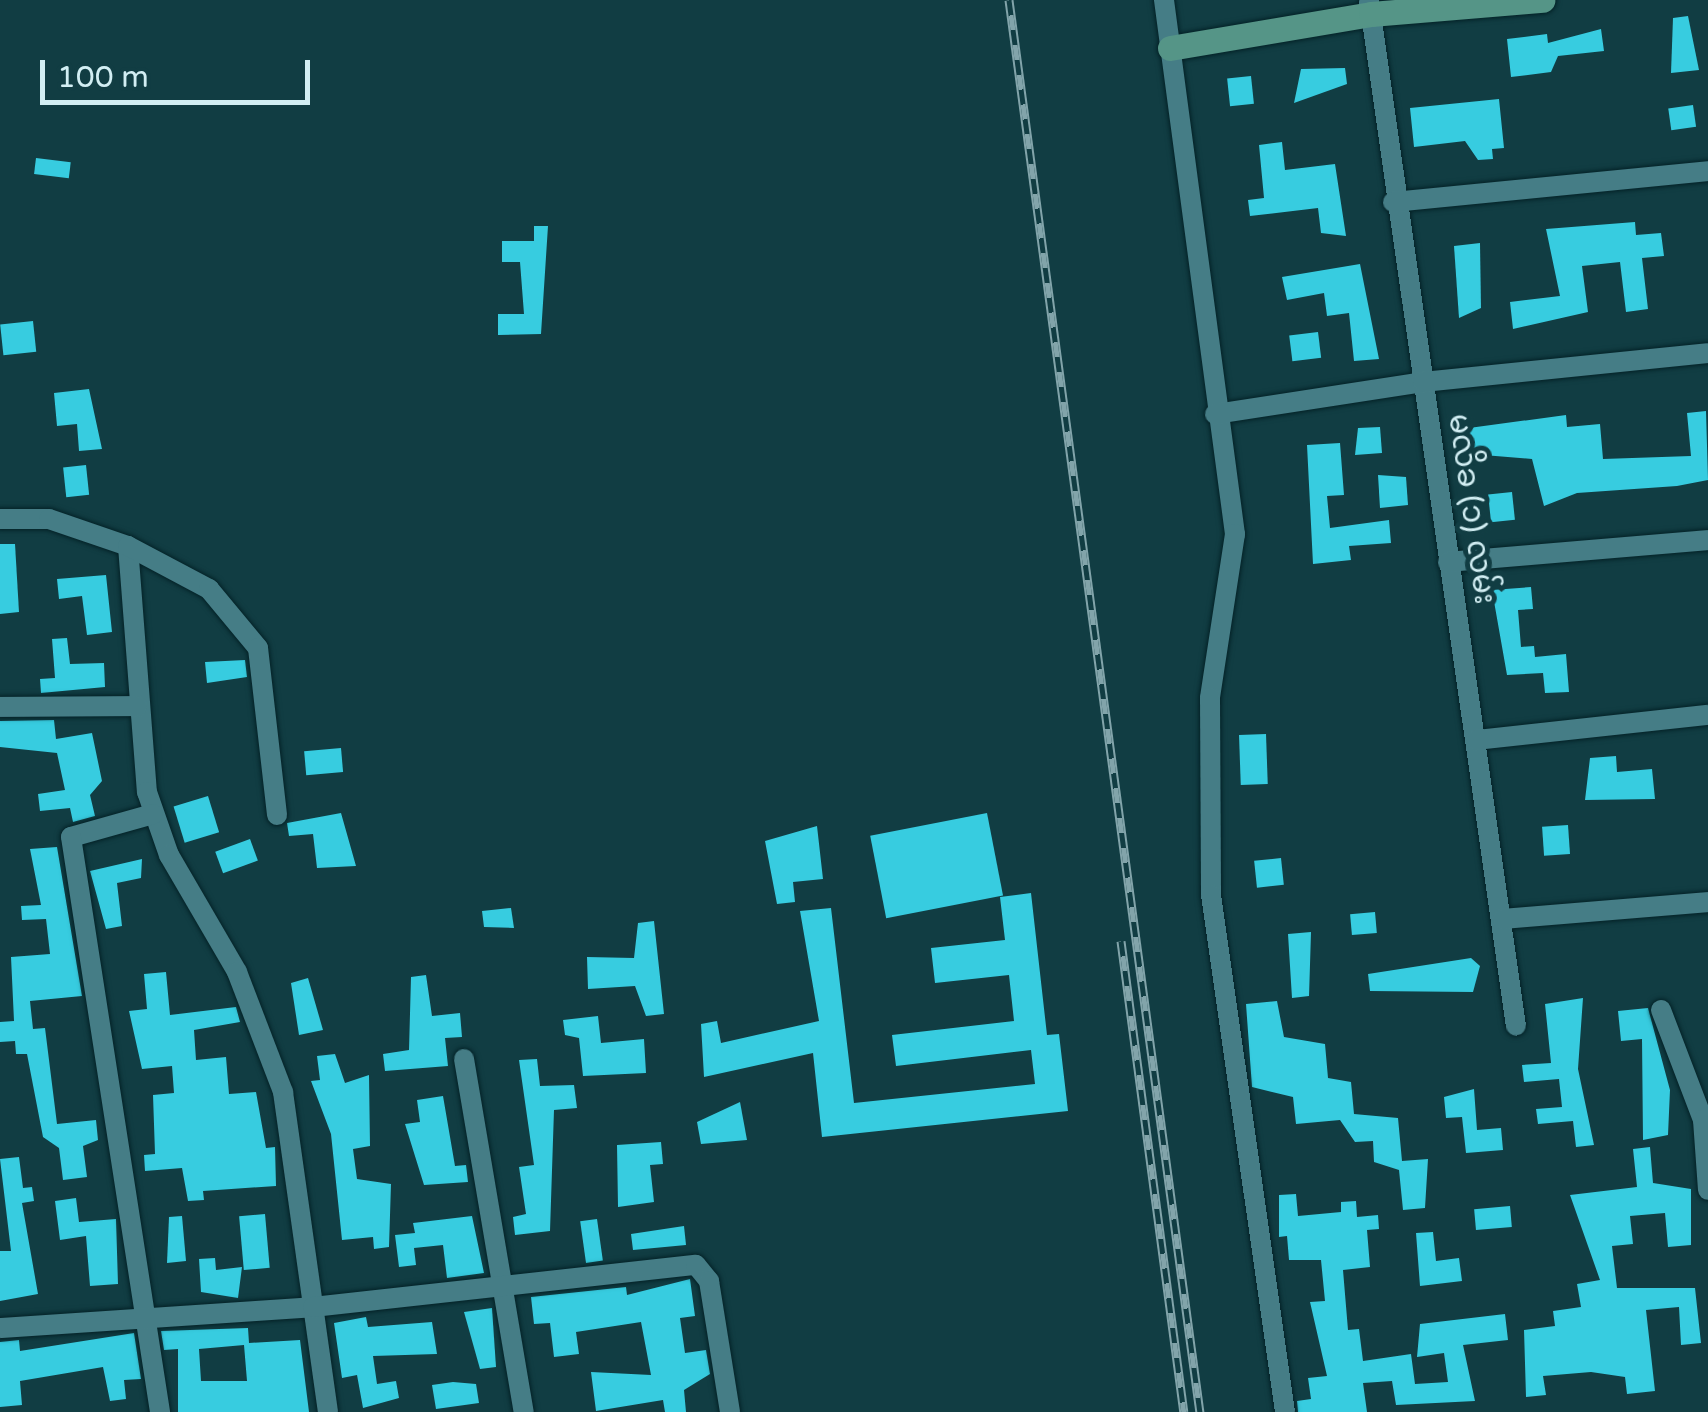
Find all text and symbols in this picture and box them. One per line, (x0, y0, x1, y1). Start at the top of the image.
scale bar (45, 40, 315, 102)
text: 100 m (57, 59, 149, 96)
street label: မလိခ (၁) လမ်း (1440, 412, 1502, 606)

